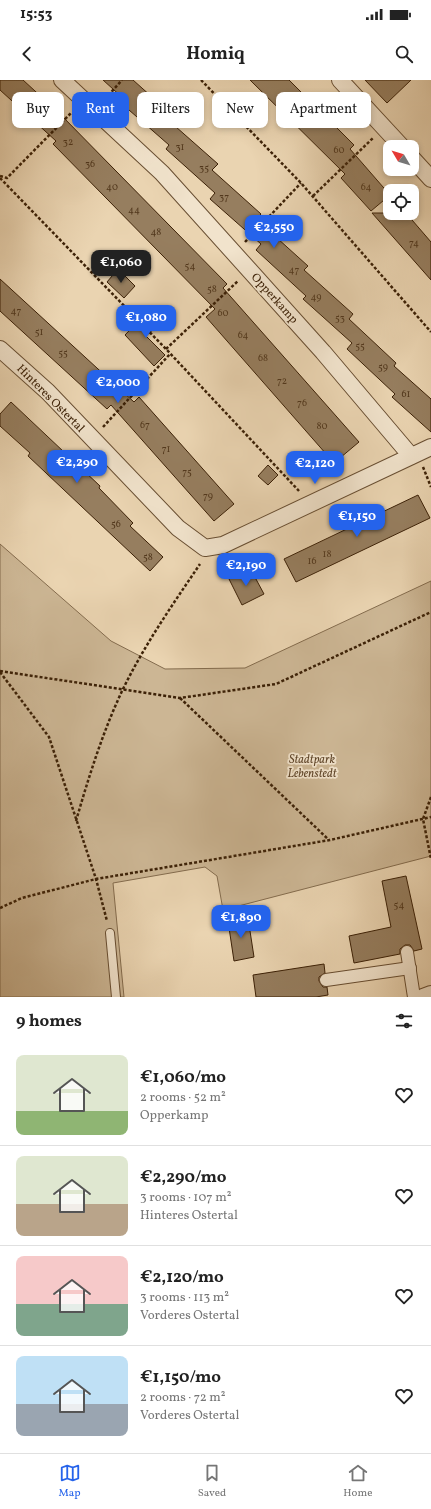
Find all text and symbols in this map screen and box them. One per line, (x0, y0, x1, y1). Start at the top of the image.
text: 15:53 (20, 4, 52, 25)
text: Homiq (186, 42, 245, 67)
icon: back (16, 43, 38, 65)
icon: search (393, 43, 415, 65)
chip: Buy (12, 92, 64, 128)
chip: Rent (72, 92, 129, 128)
chip: Filters (137, 92, 204, 128)
chip: New (212, 92, 268, 128)
chip: Apartment (276, 92, 371, 128)
house number: 32 (63, 135, 73, 149)
house number: 31 (175, 140, 185, 154)
north arrow (383, 140, 419, 176)
map controls (383, 140, 419, 220)
house number: 60 (333, 143, 345, 157)
house number: 36 (85, 157, 95, 171)
house number: 35 (199, 161, 209, 175)
house number: 40 (106, 180, 118, 194)
house number: 64 (361, 180, 371, 194)
button: locate (383, 184, 419, 220)
house number: 37 (219, 190, 229, 204)
house number: 44 (128, 203, 140, 217)
pin: €2,550 (241, 215, 307, 249)
text: €2,550 (254, 219, 294, 237)
house number: 48 (151, 225, 161, 239)
house number: 74 (409, 236, 419, 250)
pin: €1,060 (88, 250, 154, 284)
text: €1,060 (100, 254, 142, 272)
house number: 54 (185, 259, 195, 273)
house number: 47 (289, 263, 300, 277)
street label: Opperkamp (247, 270, 301, 328)
house number: 58 (207, 282, 217, 296)
house number: 49 (311, 290, 321, 304)
house number: 47 (11, 304, 22, 318)
pin: €1,080 (113, 305, 179, 339)
house number: 60 (217, 306, 229, 320)
text: €1,080 (125, 309, 167, 327)
house number: 53 (335, 311, 345, 325)
house number: 51 (35, 325, 43, 339)
house number: 64 (238, 328, 248, 342)
house number: 55 (355, 339, 365, 353)
house number: 55 (58, 346, 68, 360)
house number: 68 (258, 351, 268, 365)
house number: 59 (378, 360, 388, 374)
street label: Hinteres Ostertal (13, 361, 88, 437)
pin: €2,000 (85, 370, 151, 404)
text: €2,000 (96, 374, 140, 392)
house number: 72 (277, 374, 287, 388)
house number: 61 (402, 387, 411, 401)
house number: 76 (297, 396, 307, 410)
house number: 67 (140, 418, 150, 432)
house number: 80 (316, 419, 328, 433)
house number: 71 (162, 442, 170, 456)
pin: €2,290 (44, 450, 110, 484)
pin: €2,120 (282, 451, 348, 485)
text: €2,290 (56, 454, 98, 472)
text: €2,120 (295, 455, 335, 473)
house number: 75 (182, 465, 192, 479)
house number: 79 (203, 489, 213, 503)
pin: €1,150 (324, 504, 390, 538)
text: €1,150 (338, 508, 376, 526)
house number: 56 (111, 517, 121, 531)
house number: 18 (323, 547, 331, 561)
house number: 58 (143, 550, 153, 564)
pin: €2,190 (213, 553, 279, 587)
house number: 16 (308, 554, 316, 568)
text: €2,190 (226, 557, 266, 575)
park label: Stadtpark Lebenstedt (287, 752, 338, 782)
house number: 54 (394, 898, 404, 912)
pin: €1,890 (208, 905, 274, 939)
text: €1,890 (221, 909, 261, 927)
text: 9 homes (16, 1010, 82, 1033)
icon: filters (393, 1010, 415, 1032)
text: €1,060/mo (140, 1066, 226, 1089)
icon: home (48, 1071, 96, 1119)
icon: heart (393, 1084, 415, 1106)
text: 2 rooms · 52 m² (140, 1089, 226, 1107)
text: Opperkamp (140, 1107, 209, 1125)
text: €2,290/mo (140, 1166, 226, 1189)
icon: home (48, 1172, 96, 1220)
icon: heart (393, 1185, 415, 1207)
text: 3 rooms · 107 m² (140, 1189, 231, 1207)
text: Hinteres Ostertal (140, 1207, 238, 1225)
text: €2,120/mo (140, 1266, 224, 1289)
icon: home (48, 1272, 96, 1320)
icon: heart (393, 1285, 415, 1307)
text: 3 rooms · 113 m² (140, 1289, 229, 1307)
text: Vorderes Ostertal (140, 1307, 239, 1325)
text: €1,150/mo (140, 1366, 221, 1389)
icon: home (48, 1372, 96, 1420)
icon: heart (393, 1385, 415, 1407)
text: 2 rooms · 72 m² (140, 1389, 226, 1407)
text: Vorderes Ostertal (140, 1407, 239, 1425)
tab: Map (59, 1462, 81, 1501)
tab: Saved (198, 1462, 226, 1501)
tab: Home (343, 1462, 372, 1501)

